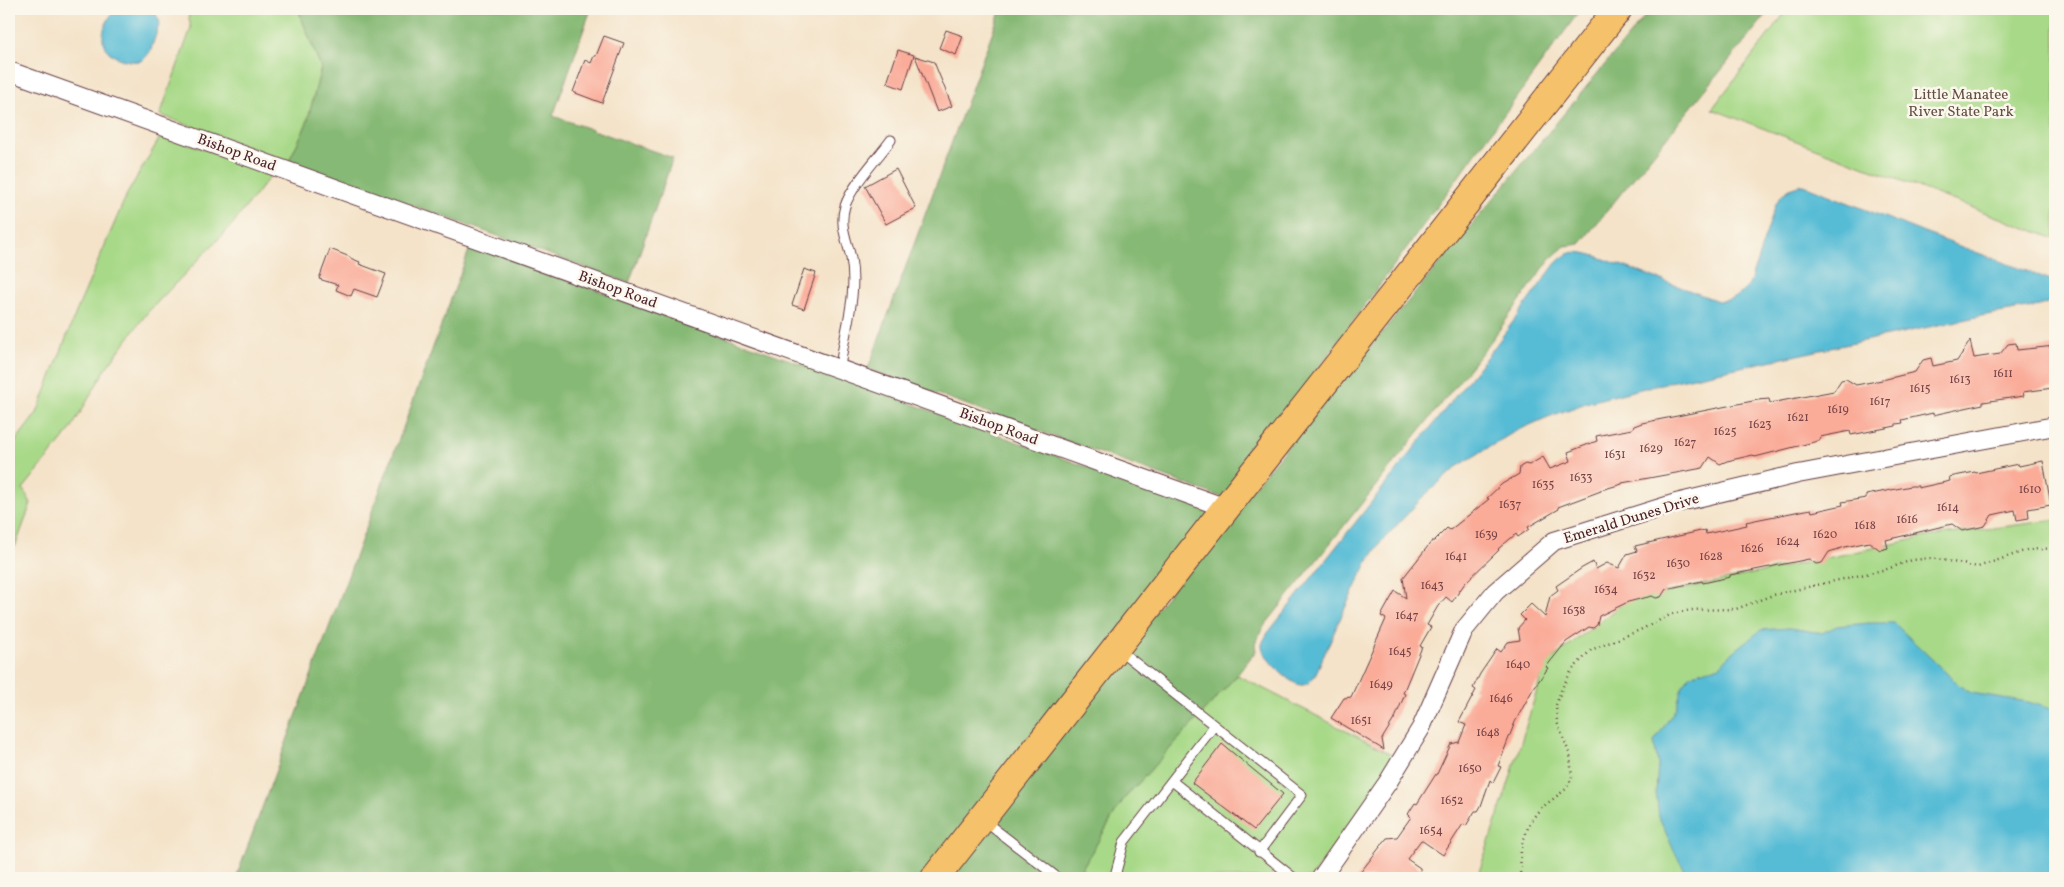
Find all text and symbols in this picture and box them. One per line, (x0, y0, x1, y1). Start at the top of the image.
park label: Little Manatee River State Park (1908, 85, 2014, 123)
street label: Bishop Road (194, 129, 279, 177)
street label: Bishop Road (575, 266, 660, 314)
house number: 1611 (1993, 366, 2013, 382)
house number: 1613 (1949, 372, 1971, 388)
house number: 1615 (1909, 381, 1931, 397)
house number: 1617 (1869, 394, 1891, 410)
house number: 1619 (1827, 402, 1849, 418)
street label: Bishop Road (956, 403, 1041, 451)
house number: 1621 (1787, 410, 1809, 426)
house number: 1623 (1749, 417, 1771, 433)
house number: 1625 (1714, 424, 1737, 440)
house number: 1627 (1674, 435, 1697, 451)
house number: 1629 (1639, 441, 1663, 457)
house number: 1631 (1604, 447, 1626, 463)
house number: 1633 (1570, 470, 1592, 486)
house number: 1635 (1532, 477, 1554, 493)
house number: 1610 (2019, 482, 2041, 498)
street label: Emerald Dunes Drive (1561, 489, 1702, 550)
house number: 1637 (1499, 497, 1521, 513)
house number: 1614 (1937, 500, 1959, 516)
house number: 1616 (1896, 512, 1918, 528)
house number: 1618 (1854, 518, 1876, 534)
house number: 1639 (1475, 527, 1497, 543)
house number: 1620 (1813, 527, 1837, 543)
house number: 1624 (1776, 534, 1800, 550)
house number: 1626 (1740, 541, 1764, 557)
house number: 1641 (1445, 549, 1467, 565)
house number: 1628 (1699, 549, 1723, 565)
house number: 1630 (1666, 556, 1690, 572)
house number: 1632 (1632, 568, 1656, 584)
house number: 1643 (1420, 578, 1444, 594)
house number: 1634 (1594, 582, 1618, 598)
house number: 1638 (1563, 603, 1585, 619)
house number: 1647 (1395, 608, 1419, 624)
house number: 1645 (1389, 644, 1412, 660)
house number: 1640 (1506, 657, 1530, 673)
house number: 1649 (1369, 677, 1393, 693)
house number: 1646 (1489, 691, 1513, 707)
house number: 1651 (1350, 713, 1372, 729)
house number: 1648 (1476, 725, 1500, 741)
house number: 1650 (1458, 761, 1482, 777)
house number: 1652 (1441, 793, 1463, 809)
house number: 1654 (1419, 823, 1443, 839)

